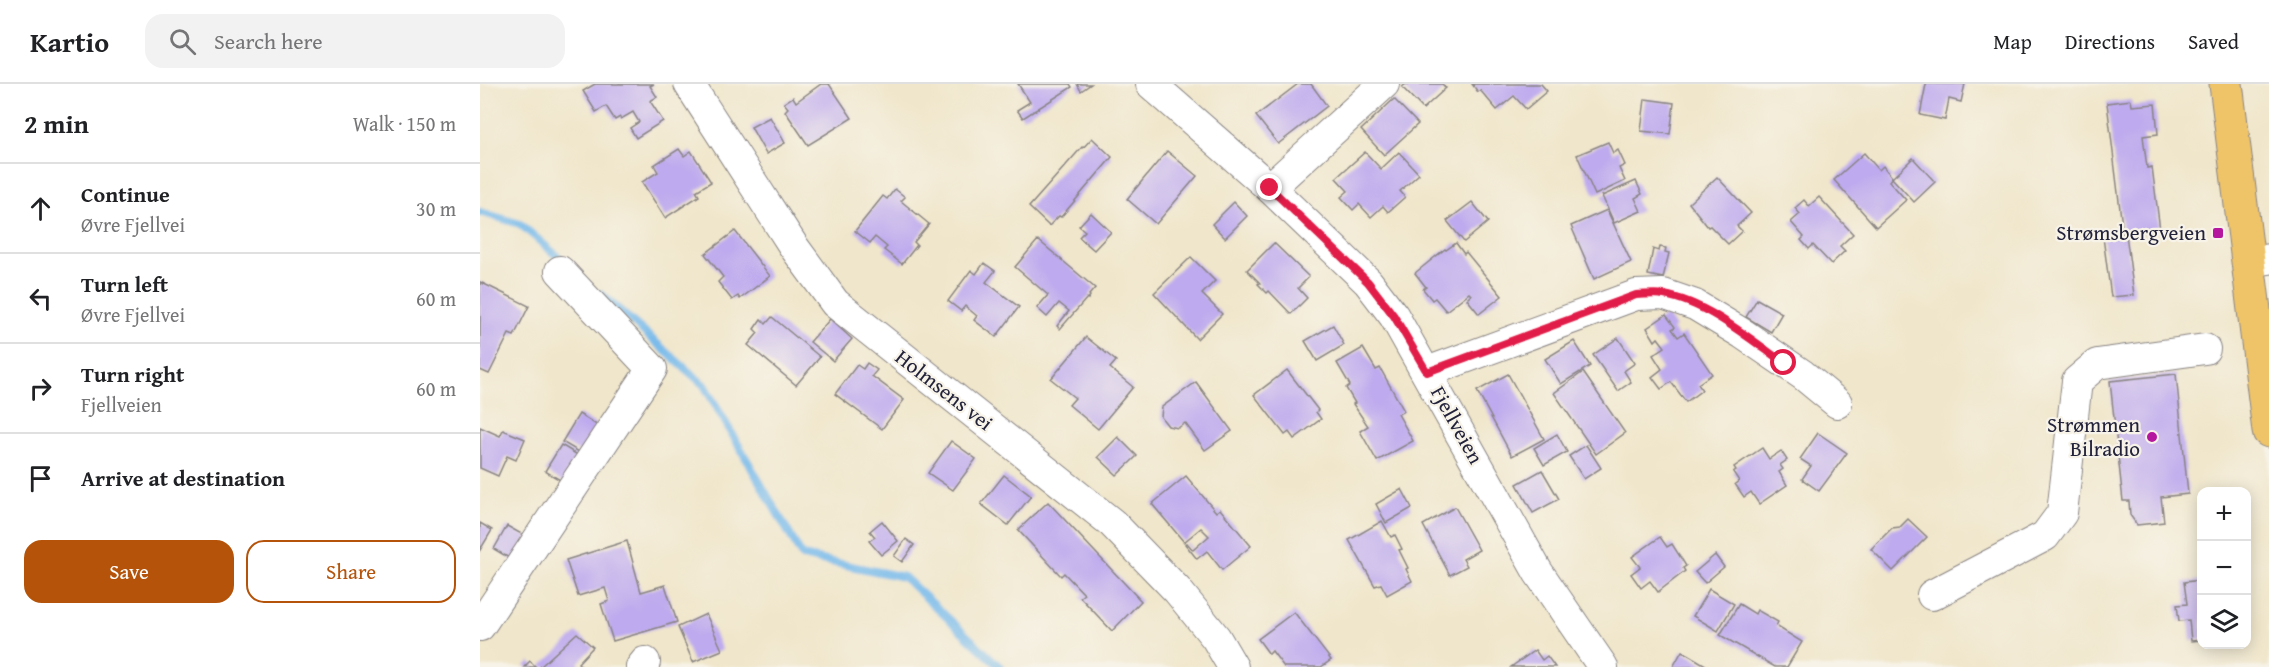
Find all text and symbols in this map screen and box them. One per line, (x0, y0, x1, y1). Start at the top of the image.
search box (145, 14, 565, 68)
text: Kartio (30, 21, 109, 62)
icon: search (166, 25, 199, 58)
text: Search here (214, 25, 323, 57)
text: Map (1993, 26, 2032, 57)
text: Directions (2065, 26, 2155, 57)
text: Saved (2188, 26, 2239, 57)
text: 2 min (24, 104, 89, 143)
text: Walk · 150 m (353, 109, 456, 138)
route end (1256, 174, 1282, 200)
text: Continue (81, 178, 170, 210)
icon: ahead (24, 192, 57, 225)
text: 30 m (416, 194, 456, 223)
text: Øvre Fjellvei (81, 210, 185, 239)
place label: Strømsbergveien (2056, 217, 2206, 248)
marker: Strømsbergveien (2211, 226, 2225, 240)
text: Turn left (81, 268, 168, 300)
icon: left (24, 282, 57, 315)
text: 60 m (416, 284, 456, 313)
text: Øvre Fjellvei (81, 300, 185, 329)
street label: Holmsens vei (889, 342, 1000, 438)
route start (1770, 349, 1796, 375)
text: Turn right (81, 358, 184, 390)
icon: right (24, 372, 57, 405)
text: 60 m (416, 374, 456, 403)
street label: Fjellveien (1423, 380, 1492, 470)
text: Fjellveien (81, 390, 162, 419)
place label: Strømmen Bilradio (2047, 409, 2140, 464)
marker: Strømmen Bilradio (2145, 430, 2159, 444)
icon: arrive (24, 462, 57, 495)
text: Arrive at destination (81, 462, 285, 494)
map controls (2197, 487, 2251, 649)
button: + (2197, 487, 2251, 541)
button: Save (24, 540, 234, 603)
button: Share (246, 540, 456, 603)
button: − (2197, 541, 2251, 595)
button: layers (2197, 595, 2251, 649)

